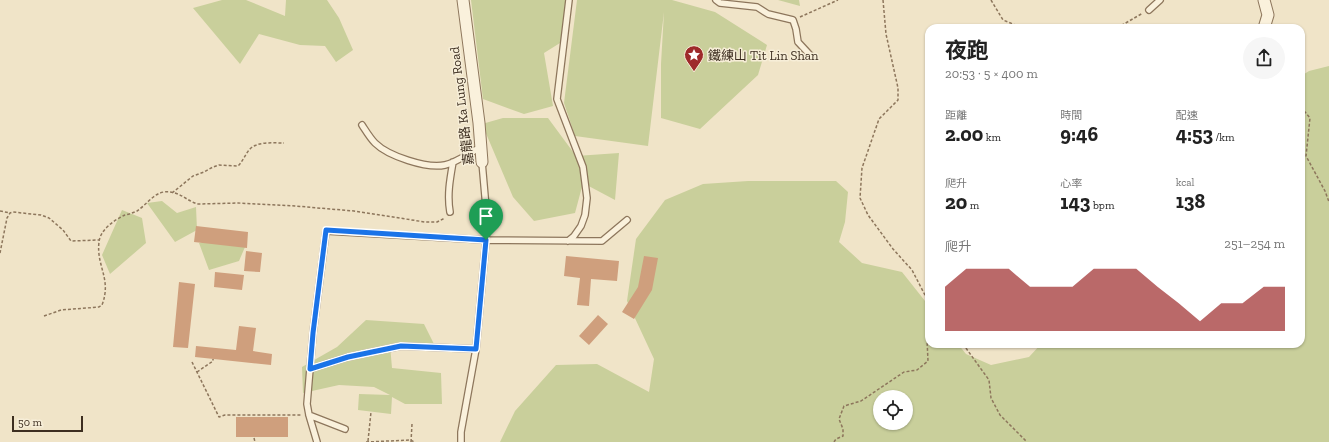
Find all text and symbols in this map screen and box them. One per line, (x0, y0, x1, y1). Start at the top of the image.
text: 夜跑 (945, 37, 989, 64)
button: share (1243, 37, 1285, 79)
place icon: 鐵練山 Tit Lin Shan (683, 44, 705, 72)
street label: 嘉龍路 Ka Lung Road (447, 46, 476, 166)
place label: 鐵練山 Tit Lin Shan (708, 48, 819, 63)
text: 20:53 · 5 × 400 m (945, 66, 1038, 81)
text: 距離 (945, 109, 967, 122)
text: 時間 (1060, 109, 1082, 122)
text: 配速 (1176, 109, 1198, 122)
text: 2.00 (945, 122, 983, 146)
text: 9:46 (1060, 122, 1098, 146)
text: 4:53 (1176, 122, 1213, 146)
text: km (983, 131, 1001, 144)
text: /km (1213, 131, 1235, 144)
text: kcal (1176, 176, 1195, 189)
text: 爬升 (945, 177, 967, 190)
text: 心率 (1060, 177, 1082, 190)
text: 138 (1176, 189, 1205, 213)
text: 20 (945, 190, 967, 214)
text: 143 (1060, 190, 1090, 214)
pin (469, 199, 503, 240)
text: m (967, 199, 979, 212)
text: bpm (1090, 199, 1114, 212)
icon: arrive (475, 205, 497, 227)
text: 251–254 m (1224, 236, 1285, 251)
text: 爬升 (945, 239, 971, 254)
map controls (873, 390, 913, 430)
button: locate (873, 390, 913, 430)
scale bar (12, 414, 83, 433)
text: 50 m (18, 416, 42, 429)

